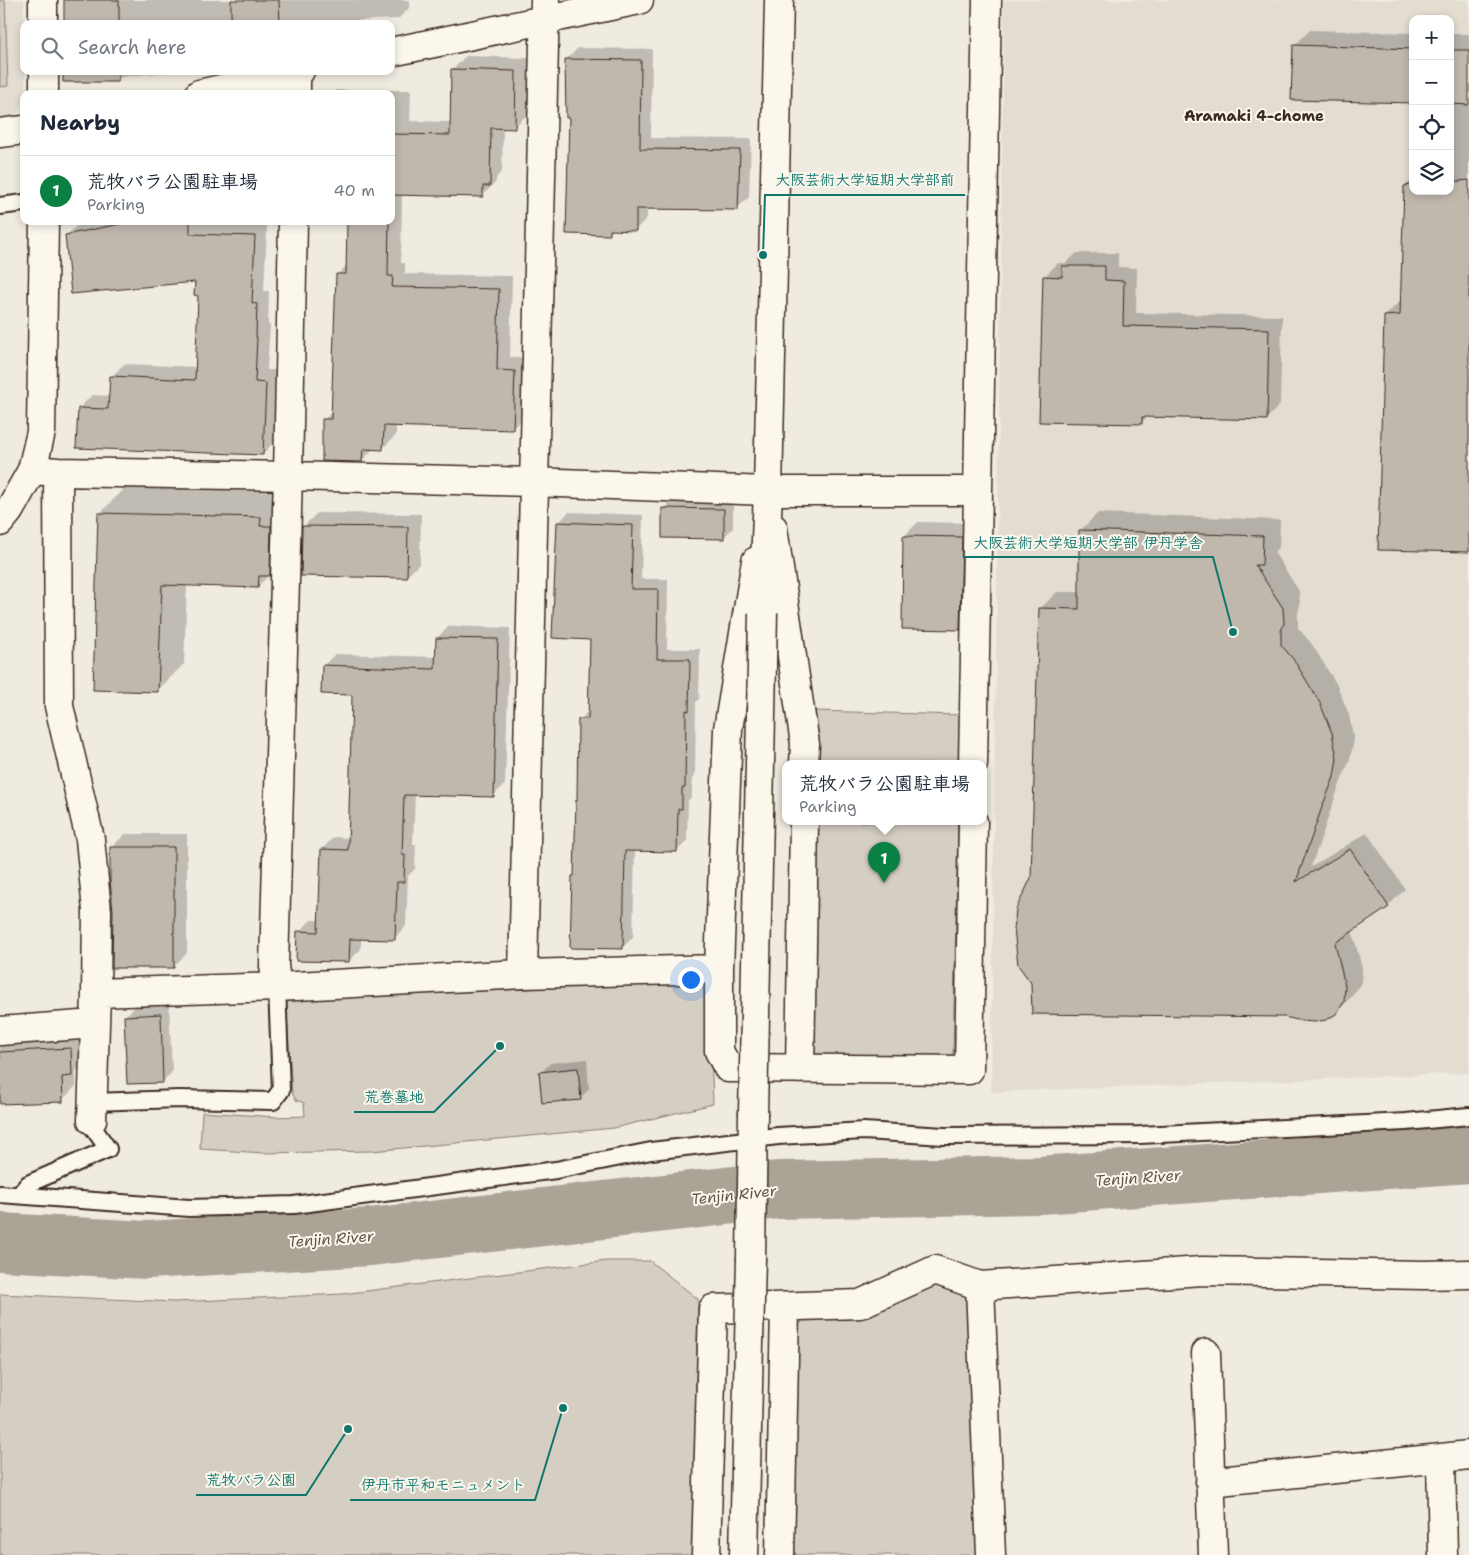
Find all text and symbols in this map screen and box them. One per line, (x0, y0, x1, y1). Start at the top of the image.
map controls (1409, 15, 1454, 195)
button: + (1409, 15, 1454, 60)
search box (20, 20, 395, 75)
icon: search (38, 34, 66, 62)
text: Search here (78, 35, 187, 60)
button: − (1409, 60, 1454, 105)
button: locate (1409, 105, 1454, 150)
district label: Aramaki 4-chome (1184, 106, 1324, 126)
text: Nearby (40, 109, 120, 137)
button: layers (1409, 150, 1454, 195)
callout: 大阪芸術大学短期大学部前 (765, 165, 965, 195)
text: 荒牧バラ公園駐車場 (87, 169, 258, 194)
text: 大阪芸術大学短期大学部前 (775, 170, 955, 190)
text: 1 (52, 180, 60, 201)
text: 40 m (333, 180, 375, 201)
text: Parking (87, 194, 145, 215)
callout: 大阪芸術大学短期大学部 伊丹学舎 (963, 527, 1213, 557)
text: 大阪芸術大学短期大学部 伊丹学舎 (973, 533, 1203, 553)
popup (782, 760, 987, 825)
text: 荒牧バラ公園駐車場 (799, 771, 970, 796)
text: Parking (799, 796, 857, 817)
pin: 1 (868, 842, 900, 883)
your location (678, 967, 704, 993)
callout: 荒巻墓地 (354, 1082, 434, 1112)
text: 荒巻墓地 (364, 1087, 424, 1107)
water label: Tenjin River (1095, 1165, 1182, 1191)
water label: Tenjin River (690, 1180, 779, 1209)
water label: Tenjin River (288, 1226, 375, 1252)
callout: 荒牧バラ公園 (196, 1465, 306, 1495)
text: 荒牧バラ公園 (206, 1470, 296, 1490)
callout: 伊丹市平和モニュメント (350, 1470, 535, 1500)
text: 伊丹市平和モニュメント (360, 1475, 526, 1495)

